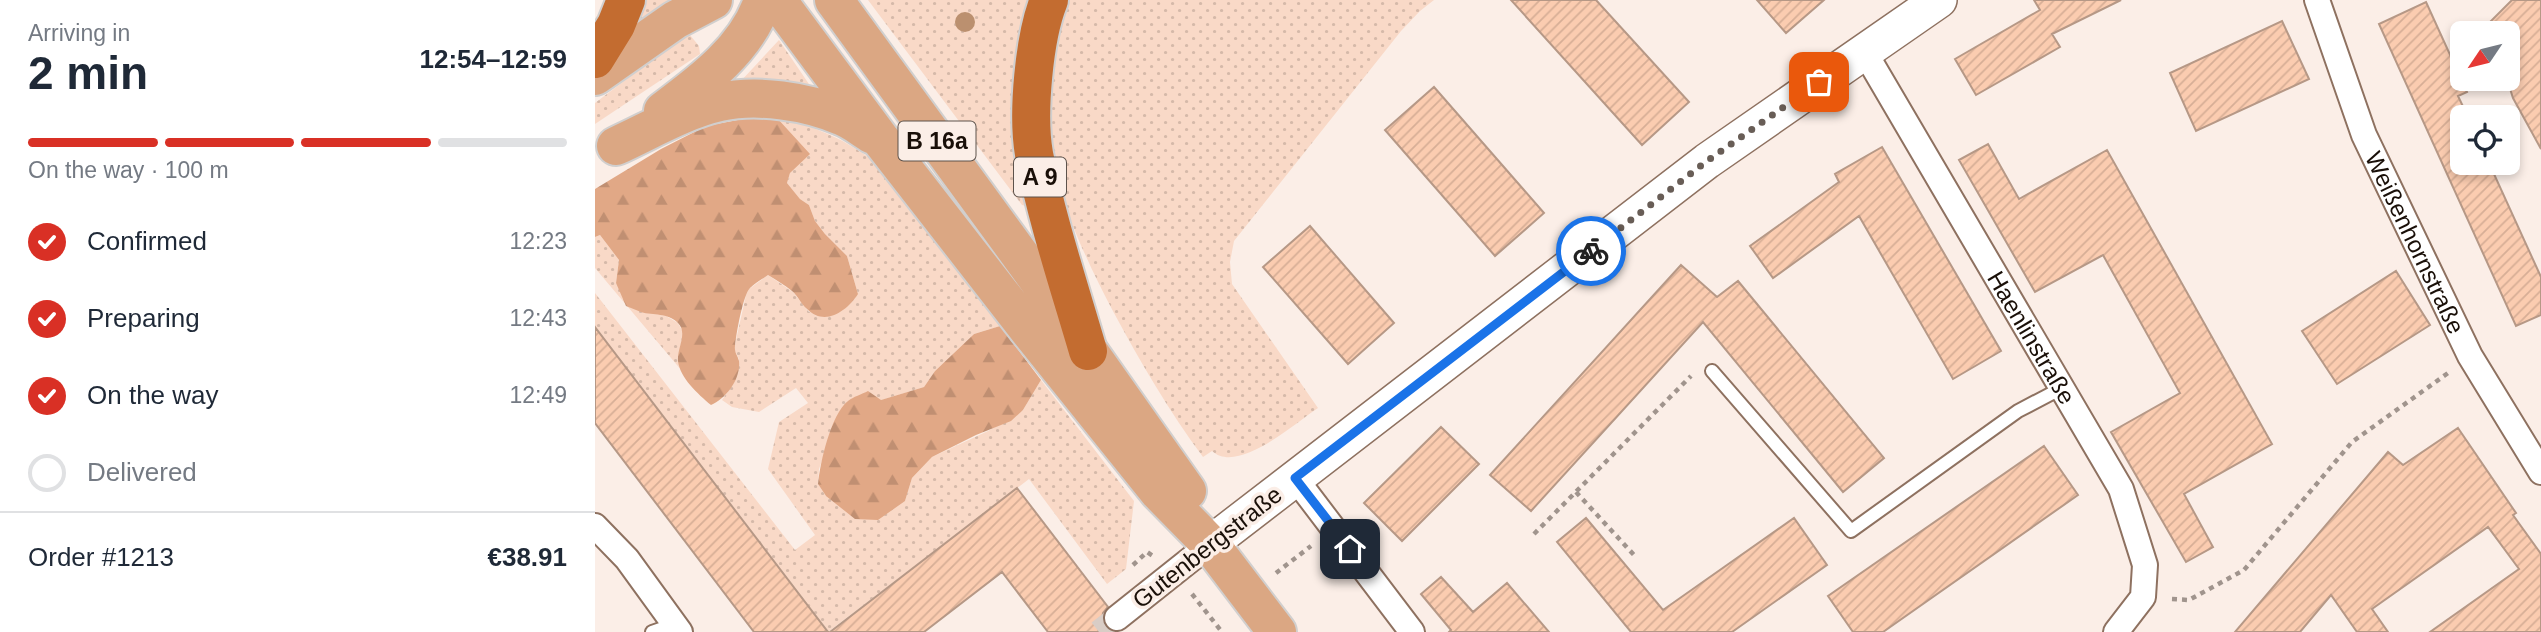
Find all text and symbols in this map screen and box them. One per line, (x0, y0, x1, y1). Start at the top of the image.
text: Arriving in (28, 20, 130, 46)
north arrow (2450, 21, 2520, 91)
map controls (2450, 21, 2520, 175)
text: 12:54–12:59 (420, 44, 567, 74)
text: 2 min (28, 47, 148, 99)
pin (1789, 52, 1849, 112)
icon: bag (1800, 63, 1838, 101)
button: locate (2450, 105, 2520, 175)
road number: B 16a (899, 122, 975, 160)
street label: Weißenhornstraße (2360, 147, 2471, 338)
text: On the way · 100 m (28, 157, 229, 183)
road number: A 9 (1014, 158, 1066, 196)
courier (1556, 216, 1626, 286)
icon: check (28, 223, 66, 261)
text: Confirmed (87, 226, 207, 256)
text: 12:23 (509, 228, 567, 254)
icon: bike (1572, 232, 1610, 270)
street label: Haenlinstraße (1983, 266, 2081, 409)
icon: check (28, 300, 66, 338)
text: Preparing (87, 303, 200, 333)
text: 12:43 (509, 305, 567, 331)
icon: check (28, 377, 66, 415)
text: On the way (87, 380, 219, 410)
text: 12:49 (509, 382, 567, 408)
text: Delivered (87, 457, 197, 487)
street label: Gutenbergstraße (1127, 481, 1287, 613)
pin (1320, 519, 1380, 579)
icon: home (1331, 530, 1369, 568)
text: Order #1213 (28, 542, 174, 572)
text: €38.91 (487, 542, 567, 572)

